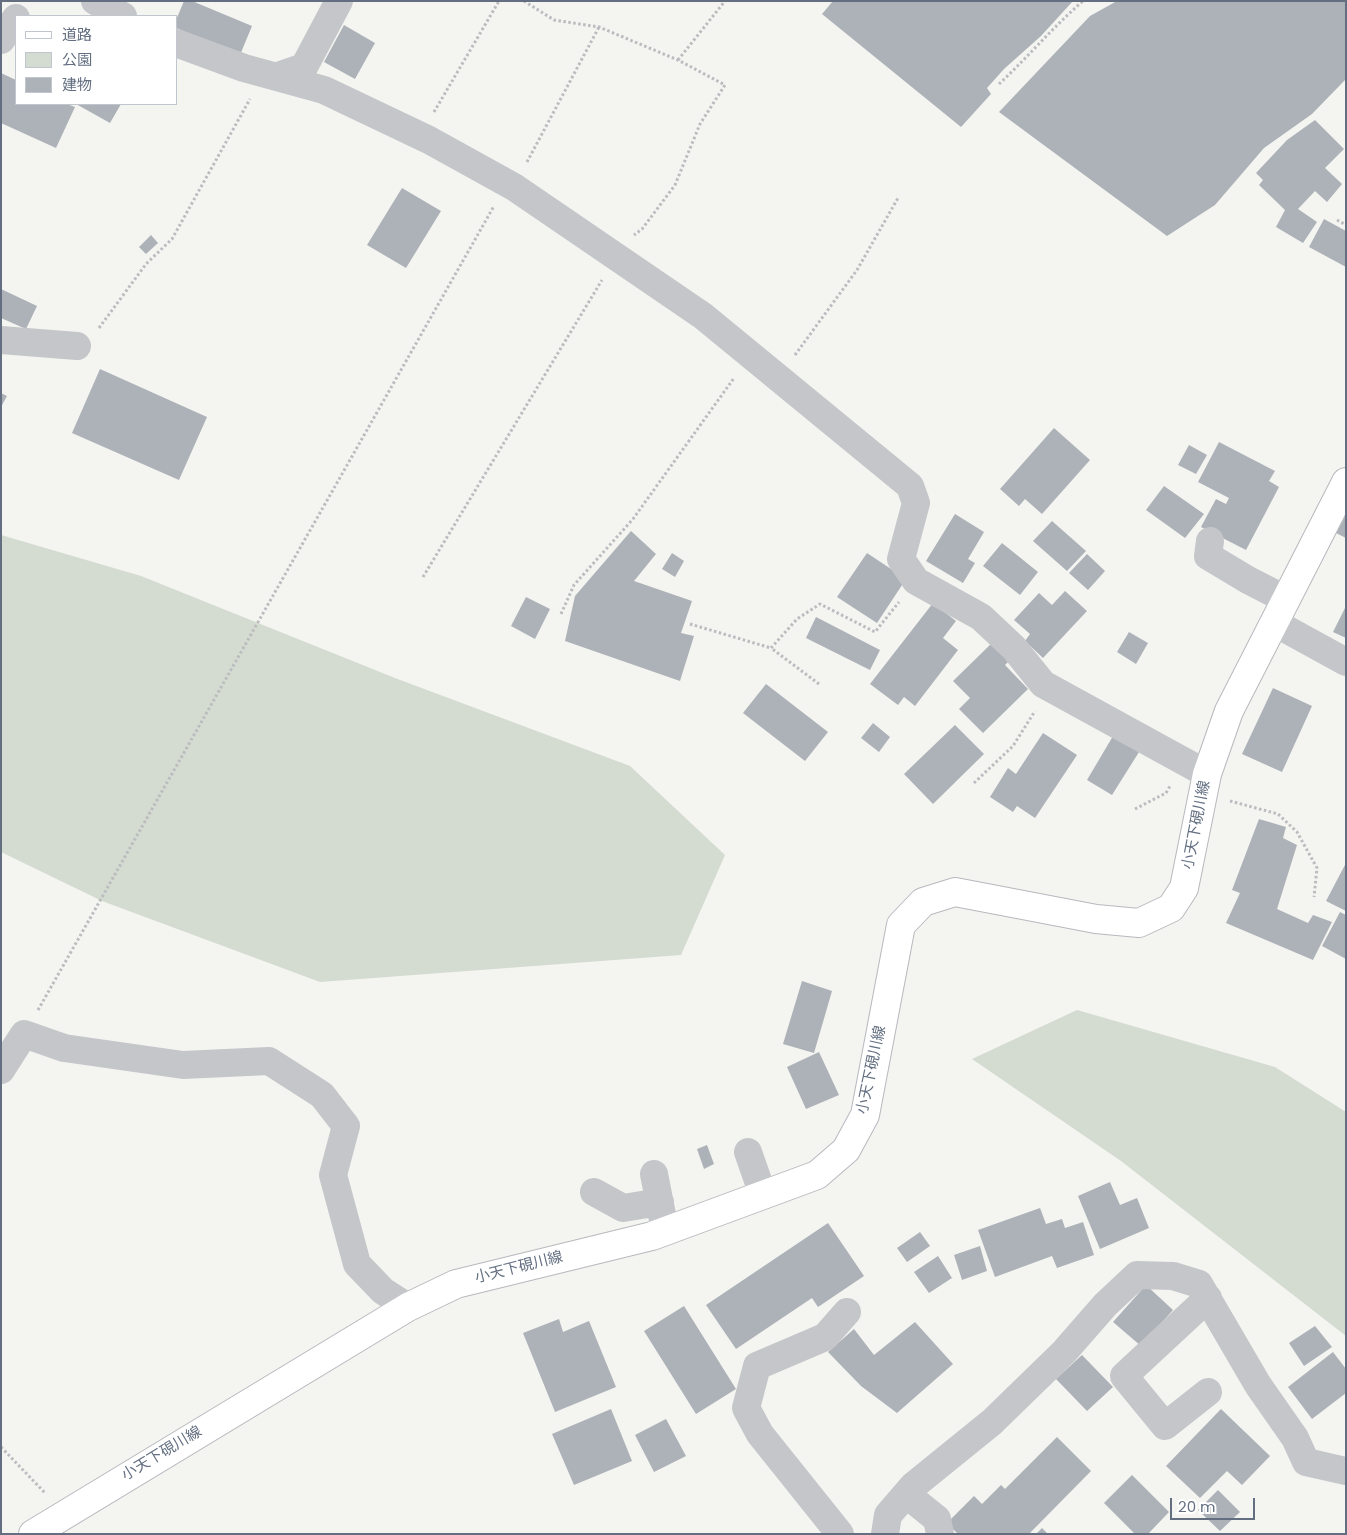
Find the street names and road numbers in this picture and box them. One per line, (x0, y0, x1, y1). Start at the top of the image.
street label: 小天下硯川線 (1180, 779, 1214, 871)
street label: 小天下硯川線 (854, 1024, 890, 1116)
street label: 小天下硯川線 (473, 1248, 565, 1288)
street label: 小天下硯川線 (119, 1423, 205, 1485)

